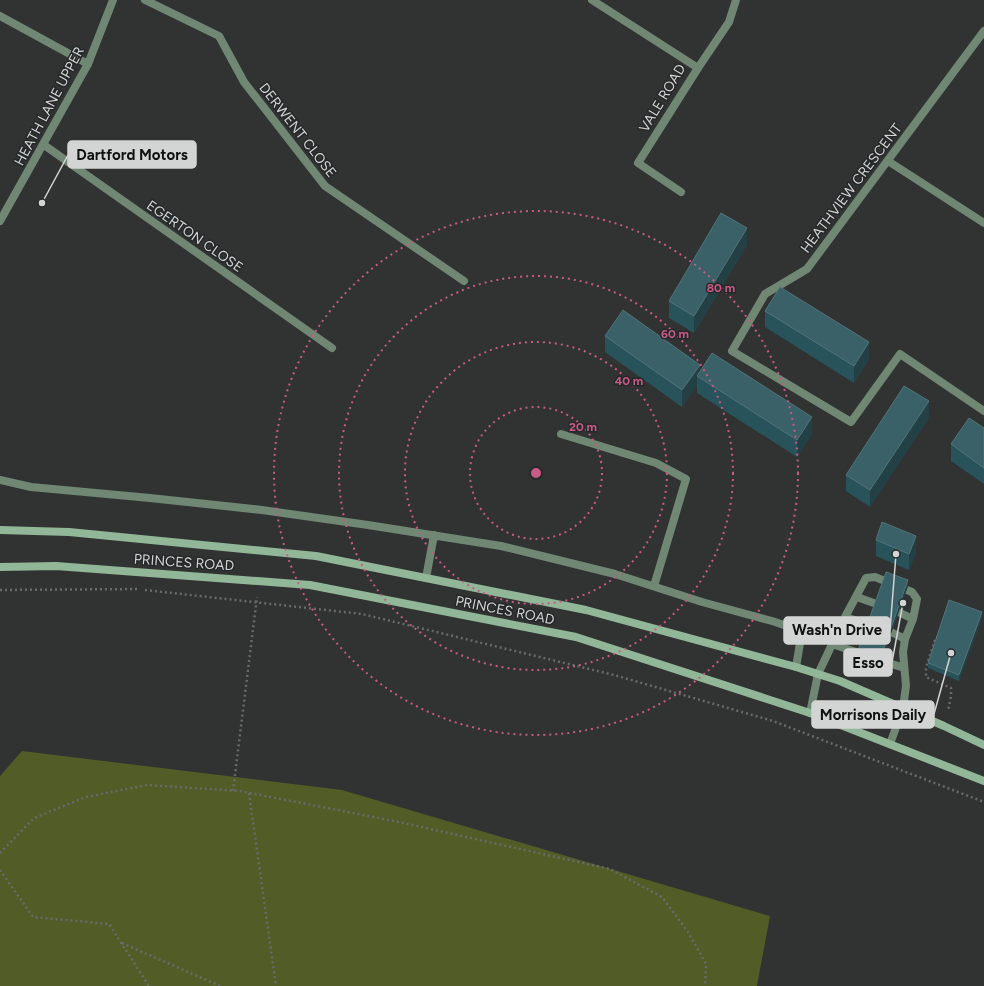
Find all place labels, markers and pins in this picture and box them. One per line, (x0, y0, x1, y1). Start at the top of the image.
callout: Dartford Motors (68, 141, 196, 168)
centre of rings (529, 466, 543, 480)
callout: Wash'n Drive (784, 617, 890, 644)
callout: Esso (844, 649, 892, 676)
callout: Morrisons Daily (812, 701, 934, 728)

